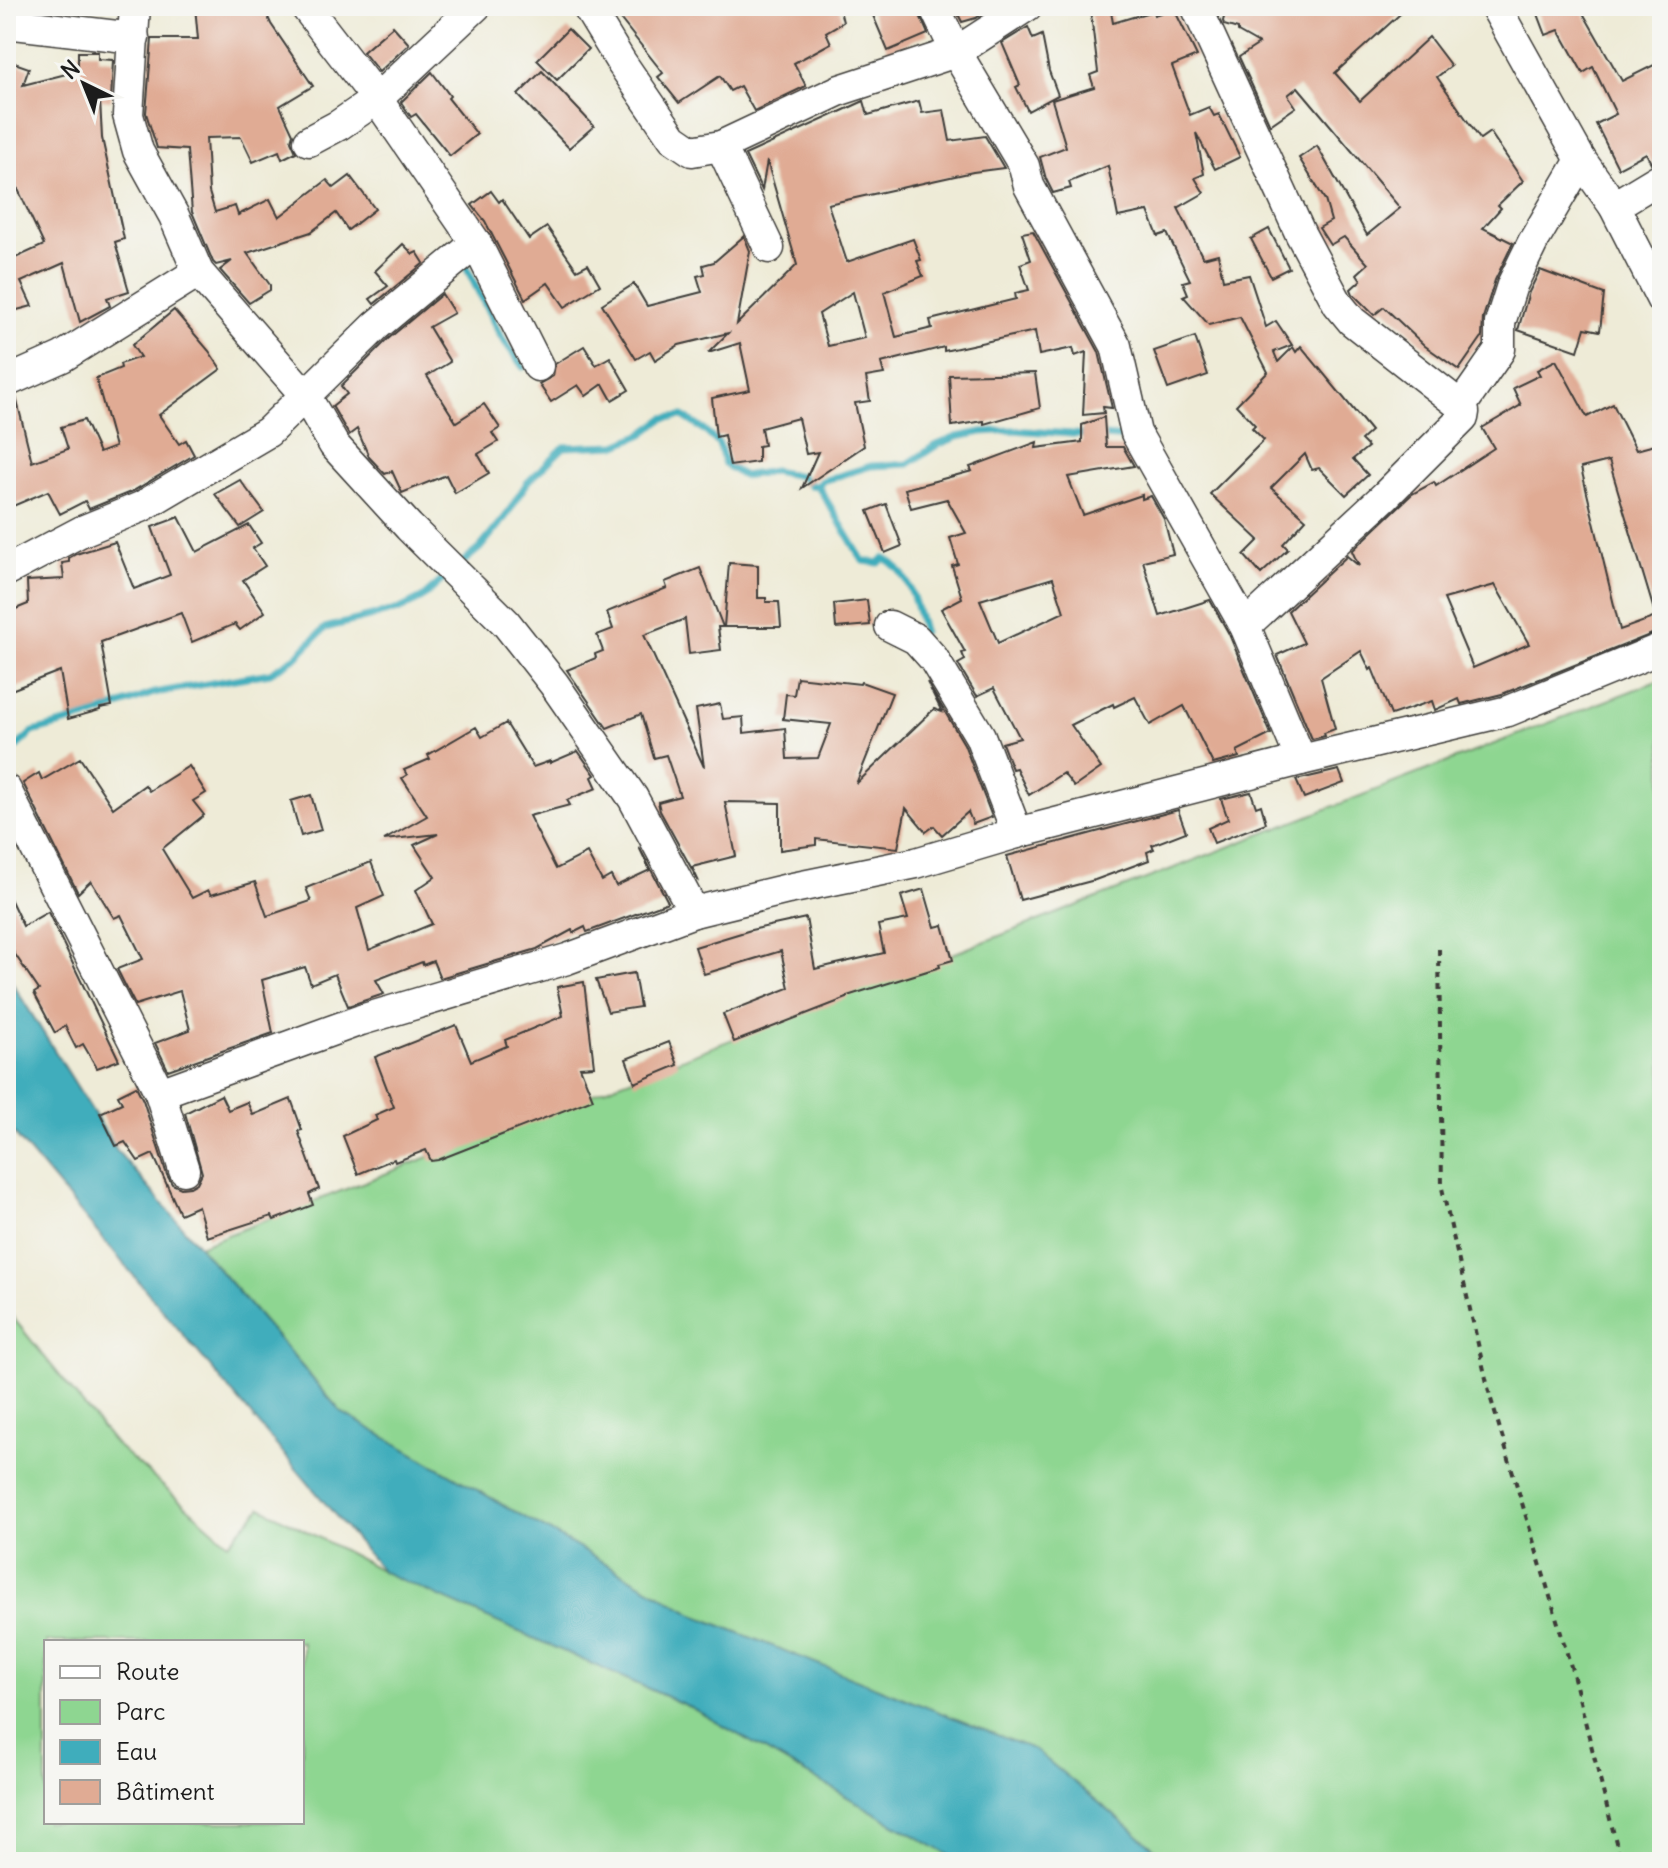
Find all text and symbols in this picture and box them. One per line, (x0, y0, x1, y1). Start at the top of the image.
north arrow (44, 44, 124, 124)
text: N (55, 54, 85, 85)
legend (44, 1640, 304, 1824)
text: Route (116, 1656, 179, 1686)
text: Parc (116, 1696, 165, 1726)
text: Eau (116, 1736, 157, 1766)
text: Bâtiment (116, 1776, 215, 1806)

